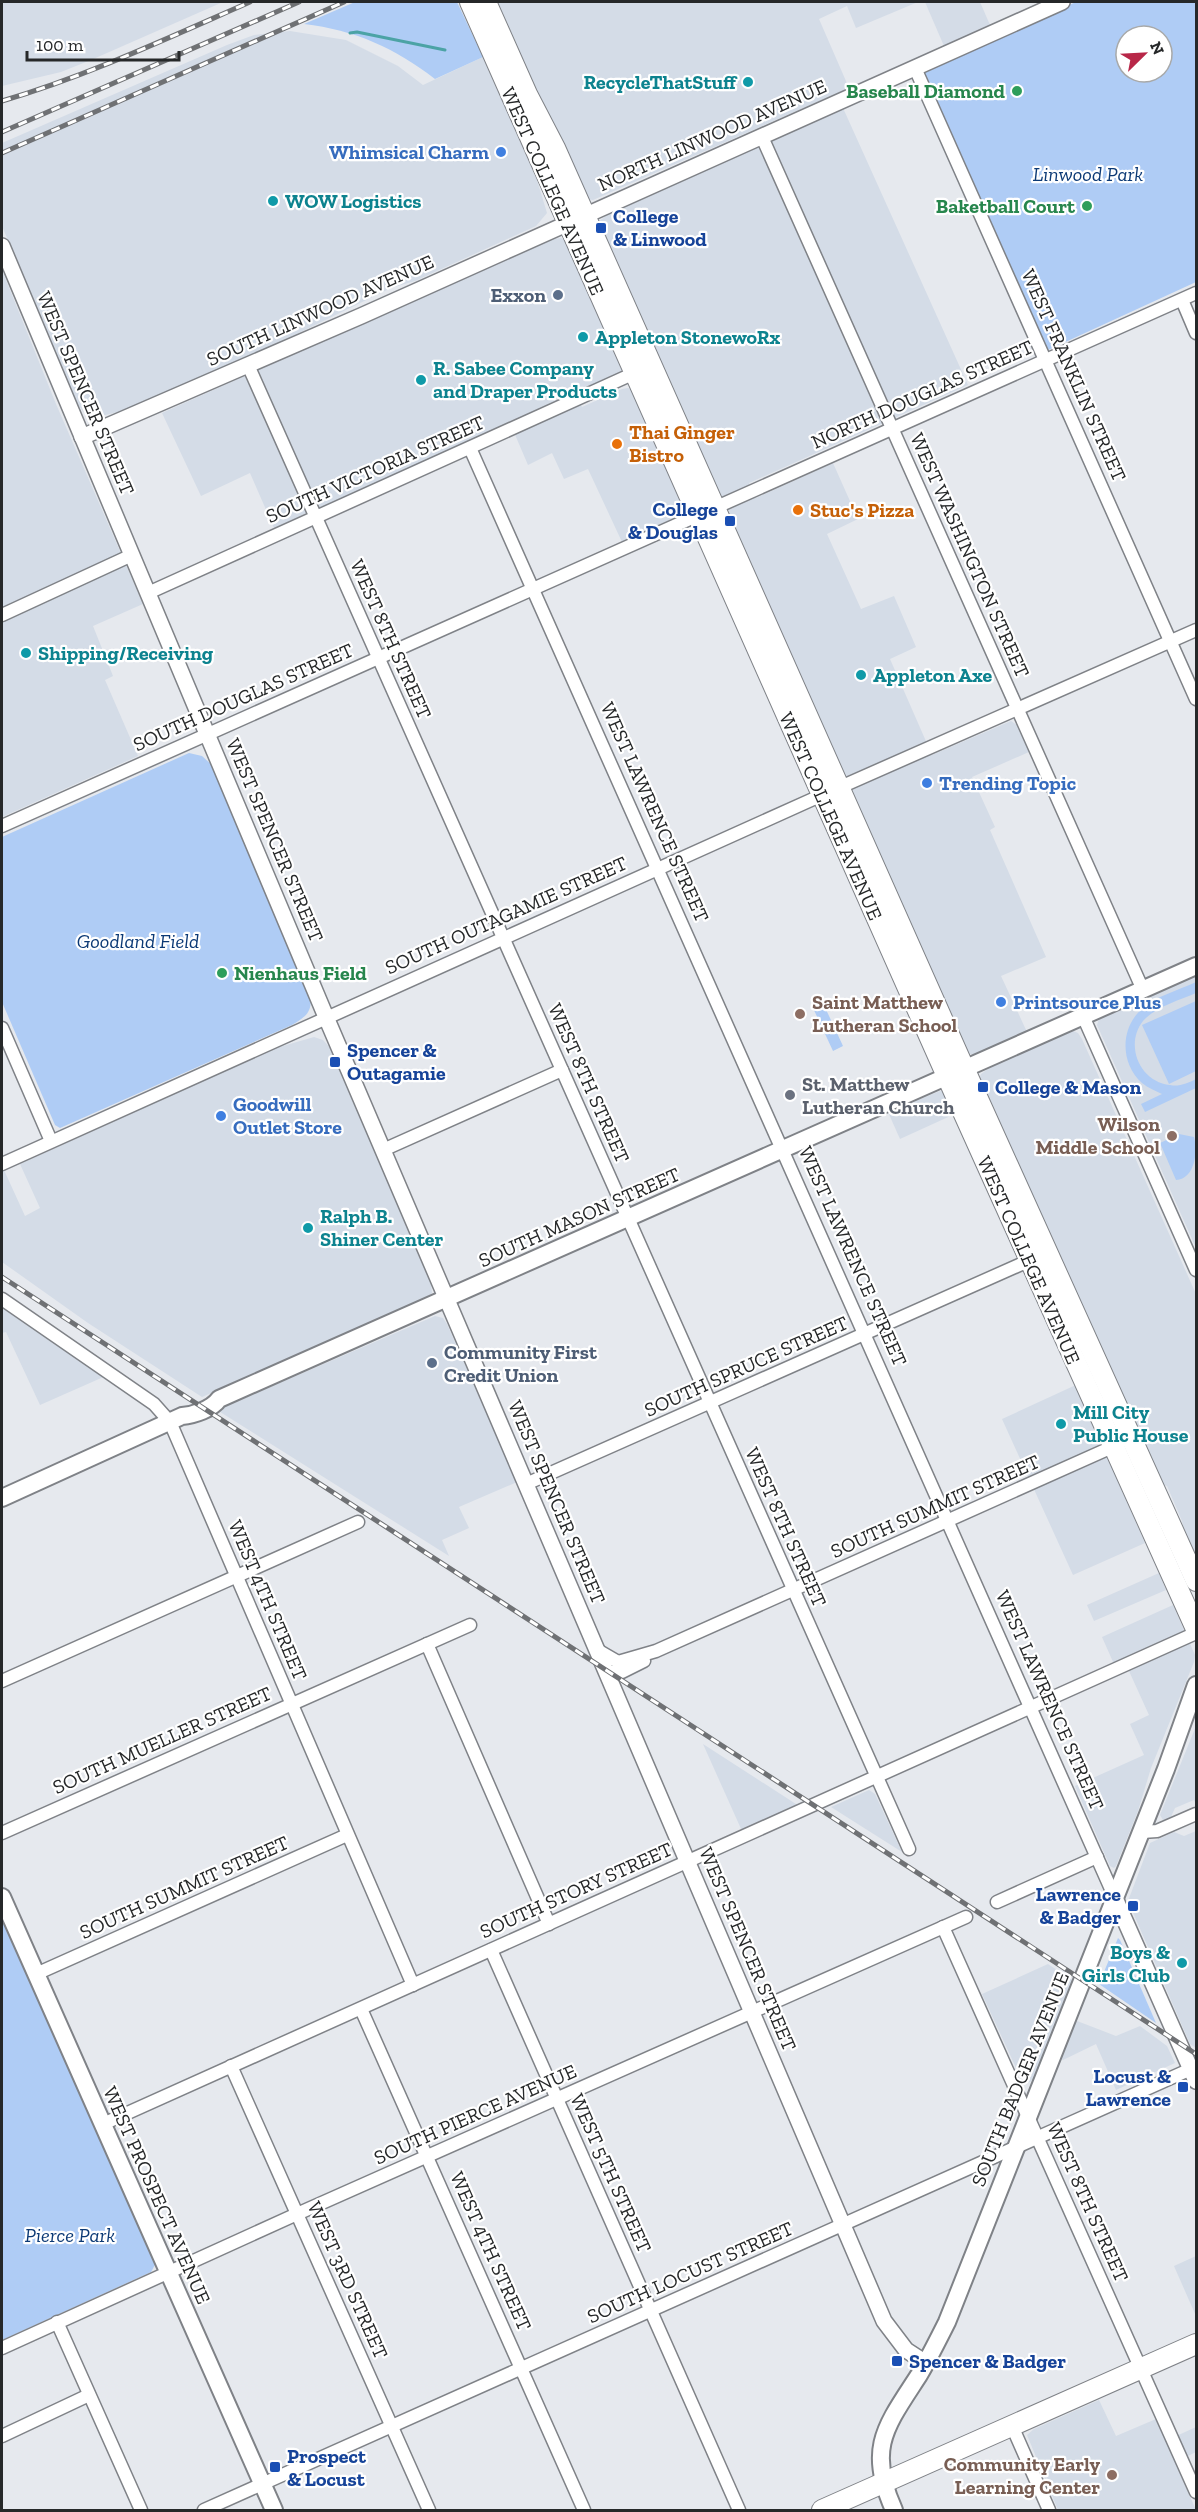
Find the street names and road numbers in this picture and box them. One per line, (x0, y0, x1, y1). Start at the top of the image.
street label: NORTH LINWOOD AVENUE (594, 74, 830, 196)
street label: WEST COLLEGE AVENUE (496, 83, 610, 299)
street label: SOUTH LINWOOD AVENUE (203, 249, 437, 371)
street label: WEST FRANKLIN STREET (1016, 265, 1132, 485)
street label: WEST SPENCER STREET (32, 288, 140, 498)
street label: NORTH DOUGLAS STREET (808, 334, 1036, 454)
street label: SOUTH VICTORIA STREET (262, 410, 488, 528)
street label: WEST WASHINGTON STREET (905, 429, 1035, 681)
street label: WEST 8TH STREET (345, 556, 437, 722)
street label: SOUTH DOUGLAS STREET (129, 638, 357, 756)
street label: WEST LAWRENCE STREET (596, 698, 714, 926)
street label: WEST COLLEGE AVENUE (774, 708, 888, 924)
street label: WEST SPENCER STREET (221, 735, 329, 945)
street label: SOUTH OUTAGAMIE STREET (381, 851, 631, 979)
street label: WEST 8TH STREET (543, 1000, 635, 1166)
street label: WEST LAWRENCE STREET (794, 1142, 912, 1370)
street label: WEST COLLEGE AVENUE (972, 1152, 1086, 1368)
street label: SOUTH MASON STREET (475, 1162, 683, 1272)
street label: SOUTH SPRUCE STREET (641, 1310, 851, 1422)
street label: WEST SPENCER STREET (503, 1397, 611, 1607)
street label: WEST 8TH STREET (740, 1444, 832, 1610)
street label: SOUTH SUMMIT STREET (827, 1449, 1043, 1563)
street label: WEST 4TH STREET (223, 1516, 313, 1684)
street label: WEST LAWRENCE STREET (991, 1586, 1109, 1814)
street label: SOUTH MUELLER STREET (49, 1681, 275, 1799)
street label: SOUTH SUMMIT STREET (76, 1830, 292, 1944)
street label: SOUTH STORY STREET (476, 1837, 676, 1943)
street label: WEST SPENCER STREET (694, 1844, 802, 2054)
street label: SOUTH BADGER AVENUE (966, 1968, 1074, 2190)
street label: SOUTH PIERCE AVENUE (370, 2058, 580, 2170)
street label: WEST PROSPECT AVENUE (98, 2082, 216, 2308)
street label: WEST 5TH STREET (565, 2090, 657, 2256)
street label: WEST 8TH STREET (1042, 2119, 1134, 2285)
street label: WEST 4TH STREET (445, 2168, 537, 2334)
street label: WEST 3RD STREET (303, 2198, 393, 2362)
street label: SOUTH LOCUST STREET (583, 2216, 797, 2328)

